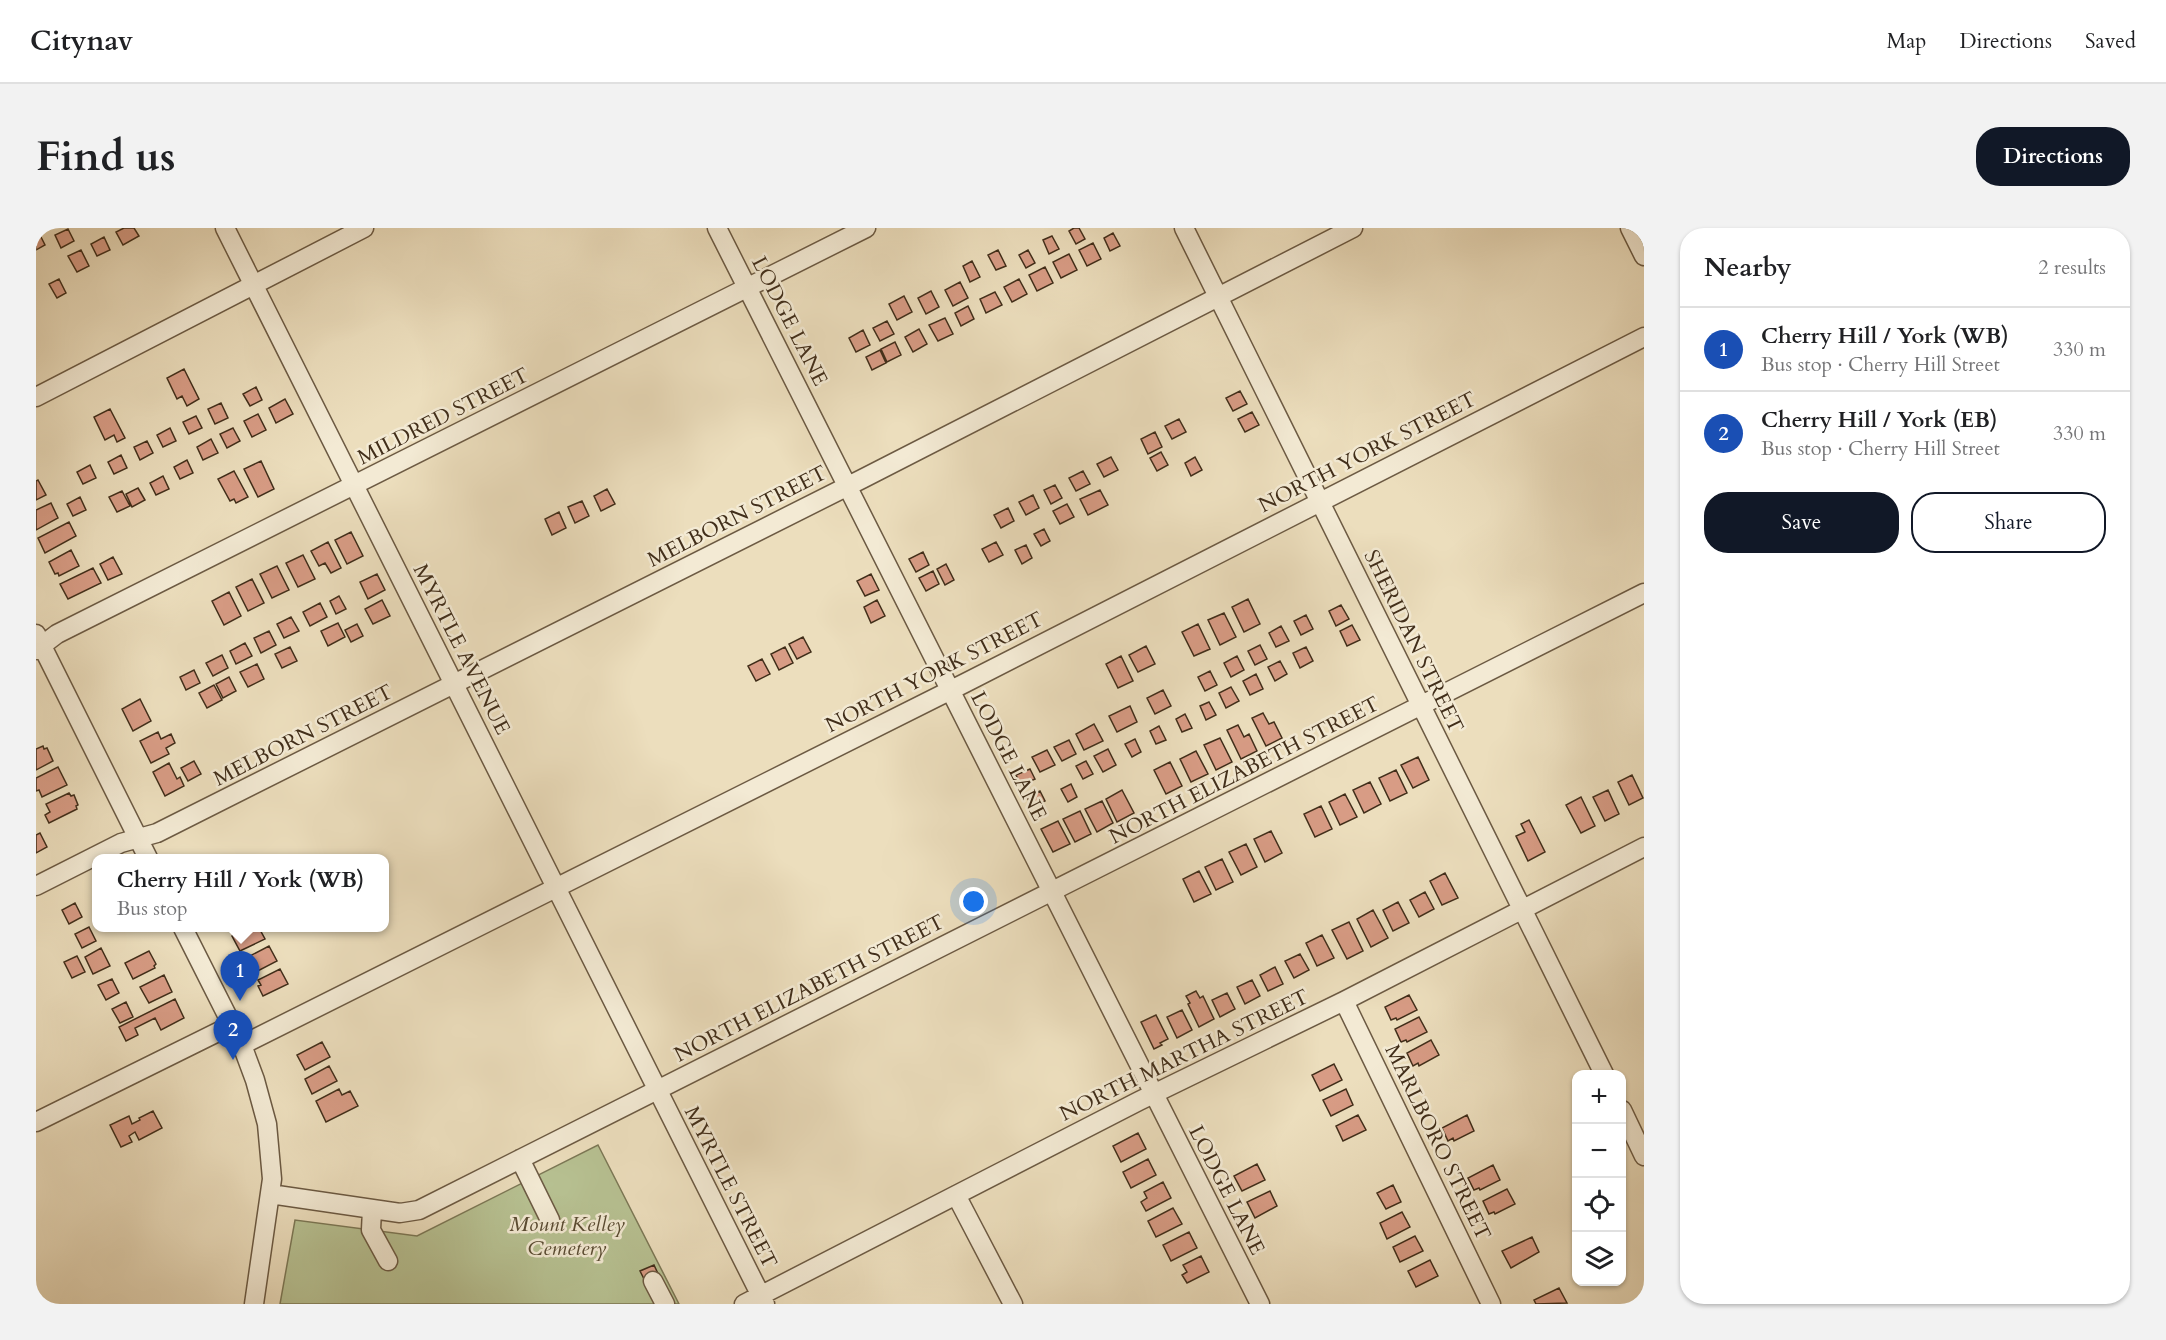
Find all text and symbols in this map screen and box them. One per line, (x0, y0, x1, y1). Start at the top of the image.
text: Citynav (30, 22, 133, 60)
text: Map (1886, 27, 1926, 56)
text: Directions (1959, 27, 2052, 56)
text: Saved (2085, 27, 2136, 56)
button: Directions (1976, 127, 2130, 186)
text: Find us (36, 128, 176, 185)
text: Nearby (1704, 250, 1792, 285)
street label: LODGE LANE (744, 252, 835, 391)
text: 2 results (2038, 254, 2106, 281)
text: Cherry Hill / York (WB) (1761, 321, 2009, 351)
text: 1 (1718, 336, 1729, 363)
text: 330 m (2053, 336, 2106, 363)
text: Bus stop · Cherry Hill Street (1761, 351, 2000, 378)
street label: MILDRED STREET (353, 361, 534, 472)
street label: NORTH YORK STREET (1253, 385, 1481, 520)
text: Cherry Hill / York (EB) (1761, 405, 1997, 435)
text: 2 (1718, 420, 1729, 447)
text: 330 m (2053, 420, 2106, 447)
text: Bus stop · Cherry Hill Street (1761, 435, 2000, 462)
street label: MELBORN STREET (643, 459, 832, 574)
button: Save (1704, 492, 1899, 553)
button: Share (1911, 492, 2106, 553)
street label: SHERIDAN STREET (1357, 545, 1470, 738)
street label: MYRTLE AVENUE (406, 559, 517, 740)
street label: NORTH YORK STREET (820, 605, 1048, 740)
street label: MELBORN STREET (209, 678, 398, 793)
street label: LODGE LANE (963, 687, 1054, 826)
street label: NORTH ELIZABETH STREET (1104, 690, 1384, 851)
popup (92, 854, 389, 932)
text: Cherry Hill / York (WB) (117, 865, 364, 895)
your location (959, 887, 988, 916)
text: Bus stop (117, 895, 188, 922)
street label: NORTH ELIZABETH STREET (669, 908, 949, 1069)
pin: 1 (220, 952, 260, 1001)
street label: NORTH MARTHA STREET (1055, 982, 1314, 1128)
pin: 2 (214, 1010, 252, 1060)
street label: MARLBORO STREET (1377, 1039, 1498, 1245)
map controls (1572, 1070, 1626, 1286)
button: + (1572, 1070, 1626, 1124)
street label: MYRTLE STREET (677, 1101, 784, 1273)
street label: LODGE LANE (1181, 1121, 1272, 1260)
button: − (1572, 1124, 1626, 1178)
button: locate (1572, 1178, 1626, 1232)
park label: Mount Kelley Cemetery (509, 1210, 625, 1263)
button: layers (1572, 1232, 1626, 1286)

